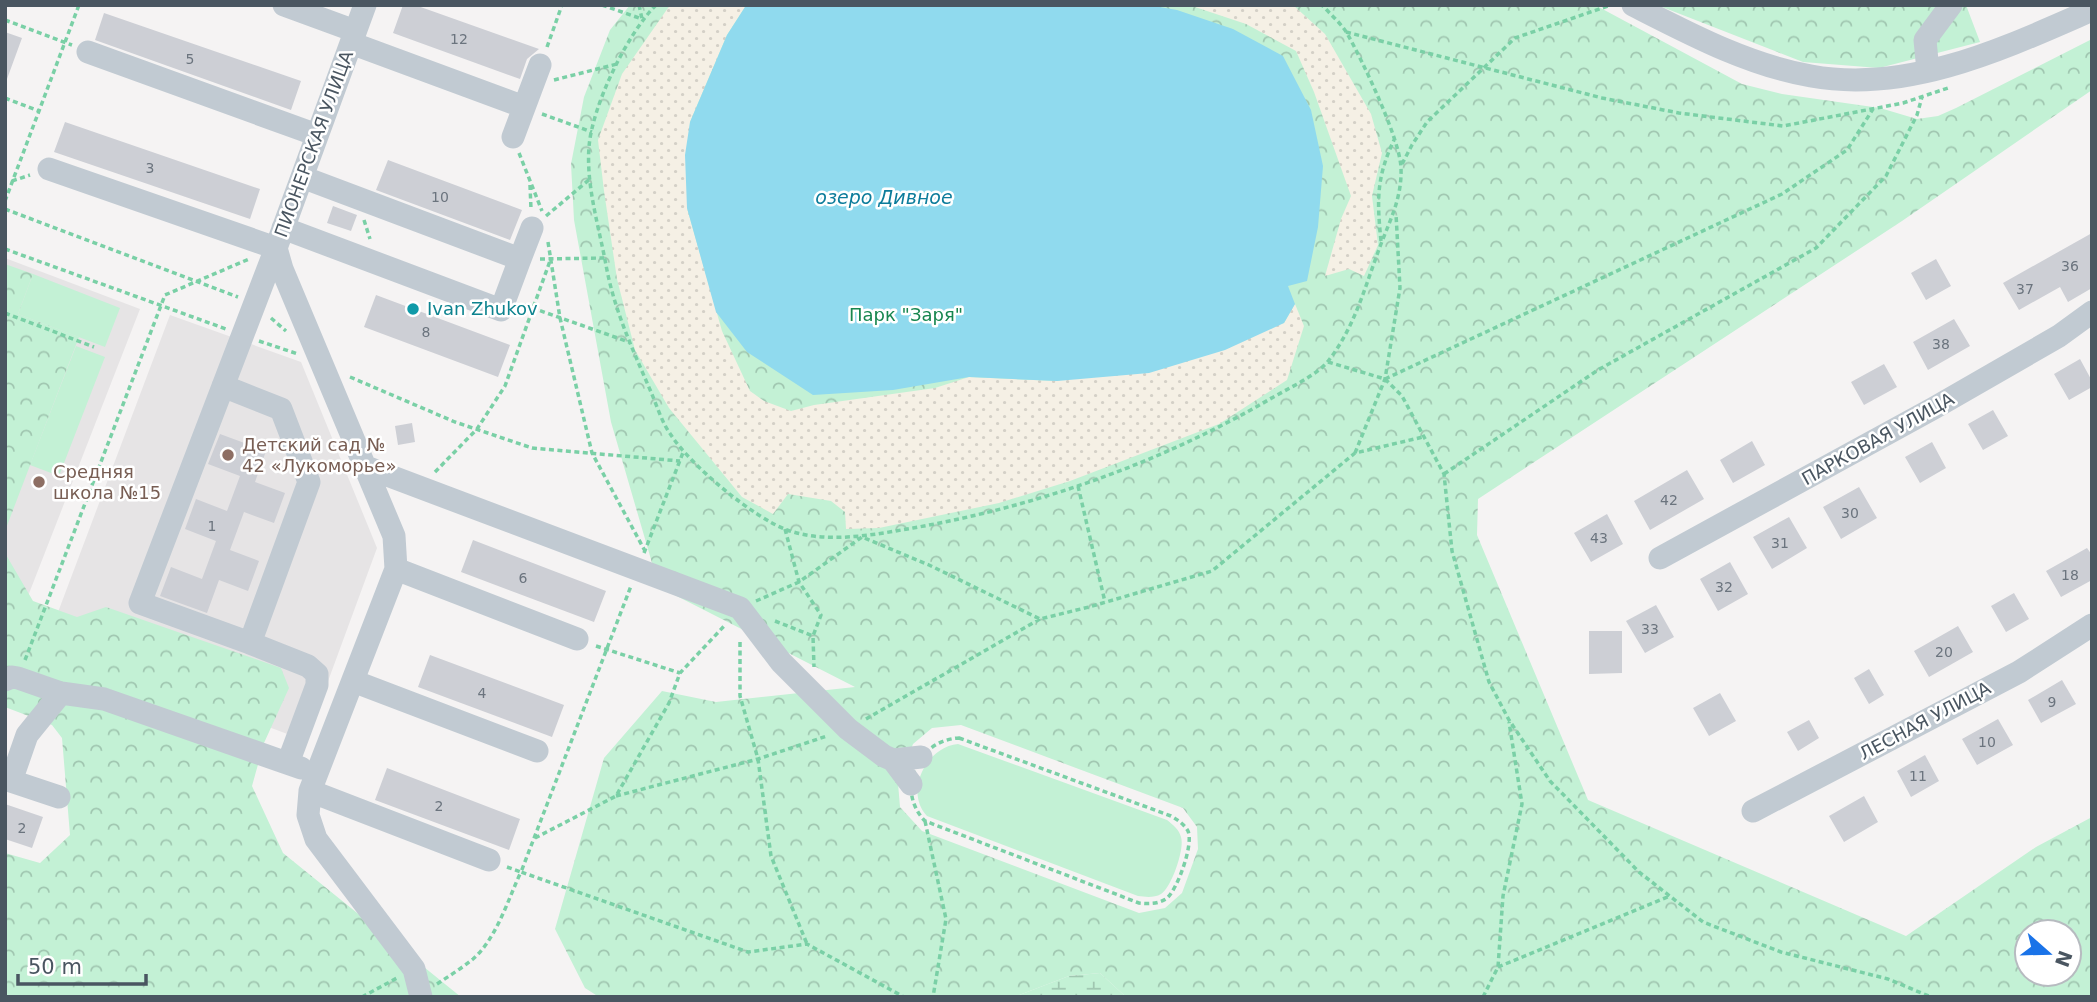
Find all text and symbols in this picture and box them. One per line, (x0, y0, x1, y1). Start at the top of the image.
house number: 12 (450, 31, 468, 47)
street label: ПИОНЕРСКАЯ УЛИЦА (270, 47, 357, 240)
house number: 5 (186, 51, 194, 67)
house number: 3 (146, 160, 154, 176)
water label: озеро Дивное (815, 186, 953, 208)
house number: 10 (431, 189, 449, 205)
house number: 36 (2061, 258, 2079, 274)
house number: 37 (2016, 281, 2034, 297)
place label: Ivan Zhukov (427, 298, 538, 319)
marker: Ivan Zhukov (405, 301, 421, 317)
park label: Парк "Заря" (849, 304, 963, 325)
house number: 8 (422, 324, 430, 340)
house number: 38 (1932, 336, 1950, 352)
street label: ПАРКОВАЯ УЛИЦА (1798, 388, 1958, 489)
place label: Детский сад № 42 «Лукоморье» (242, 434, 396, 476)
marker: Детский сад № 42 «Лукоморье» (220, 447, 236, 463)
place label: Средняя школа №15 (53, 461, 161, 503)
marker: Средняя школа №15 (31, 474, 47, 490)
house number: 42 (1660, 492, 1678, 508)
house number: 30 (1841, 505, 1859, 521)
house number: 1 (208, 518, 216, 534)
house number: 43 (1590, 530, 1608, 546)
house number: 31 (1771, 535, 1789, 551)
house number: 18 (2061, 567, 2079, 583)
house number: 6 (519, 570, 528, 586)
house number: 32 (1715, 579, 1733, 595)
house number: 33 (1641, 621, 1659, 637)
house number: 20 (1935, 644, 1953, 660)
street label: ЛЕСНАЯ УЛИЦА (1855, 677, 1995, 764)
house number: 4 (478, 685, 487, 701)
house number: 9 (2048, 694, 2056, 710)
house number: 10 (1978, 734, 1996, 750)
house number: 11 (1909, 768, 1927, 784)
house number: 2 (435, 798, 443, 814)
house number: 2 (18, 820, 26, 836)
north arrow (2013, 918, 2083, 988)
scale bar (18, 942, 145, 986)
text: N (2051, 948, 2077, 970)
text: 50 m (28, 955, 82, 979)

